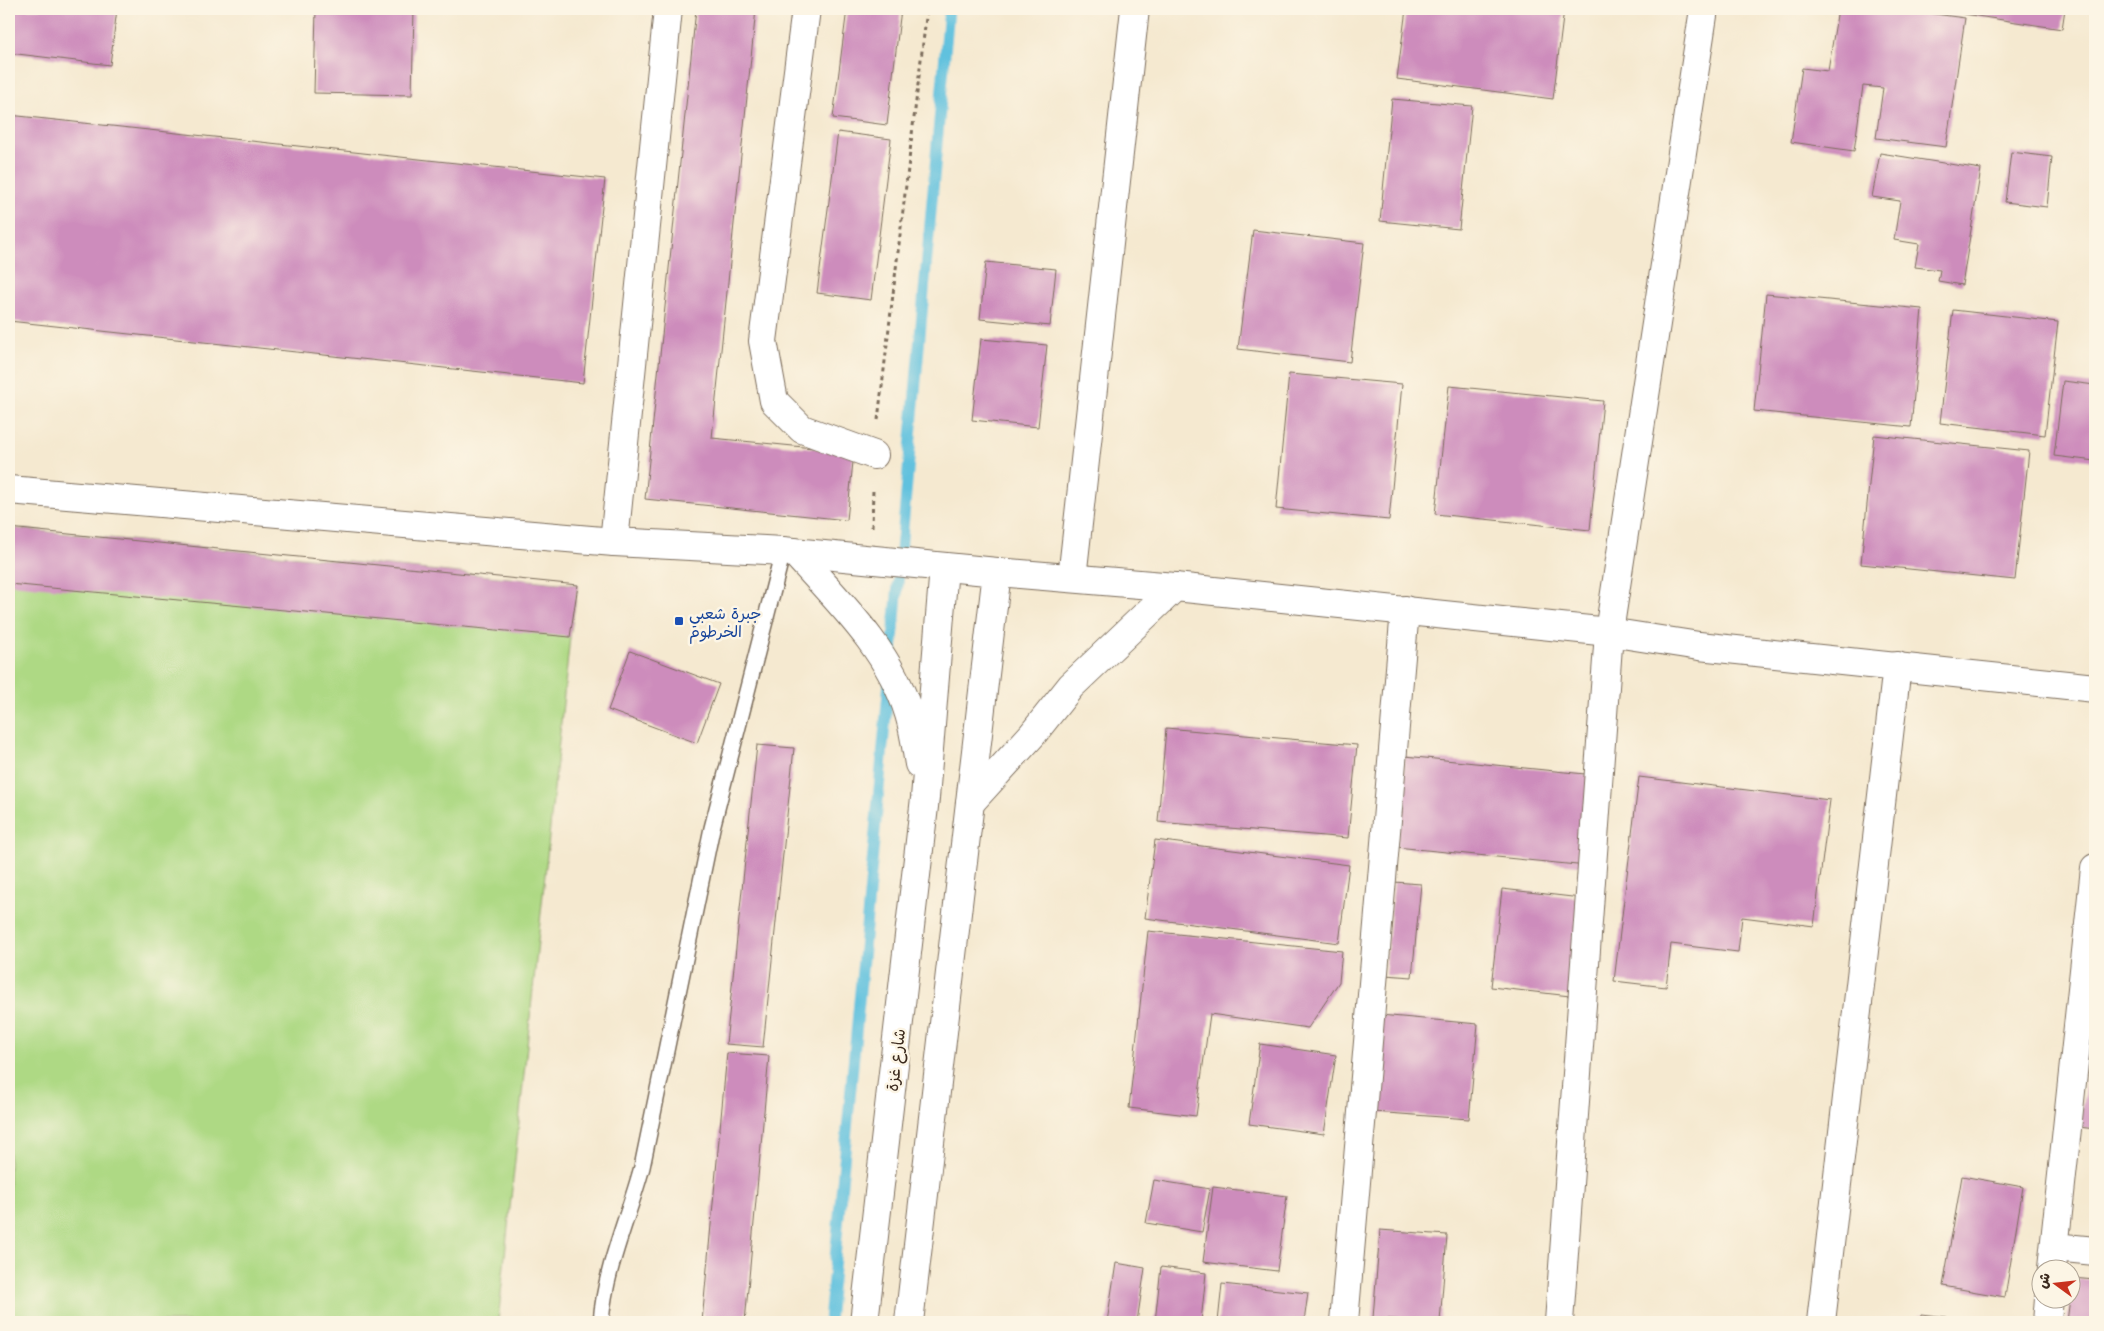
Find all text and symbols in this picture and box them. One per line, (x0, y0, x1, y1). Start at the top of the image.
place label: جبرة شعبي الخرطوم (689, 602, 761, 644)
marker: جبرة شعبي الخرطوم (673, 615, 685, 627)
street label: شارع غزة (881, 1027, 911, 1093)
north arrow (2032, 1258, 2082, 1308)
text: ش (2032, 1271, 2054, 1290)

